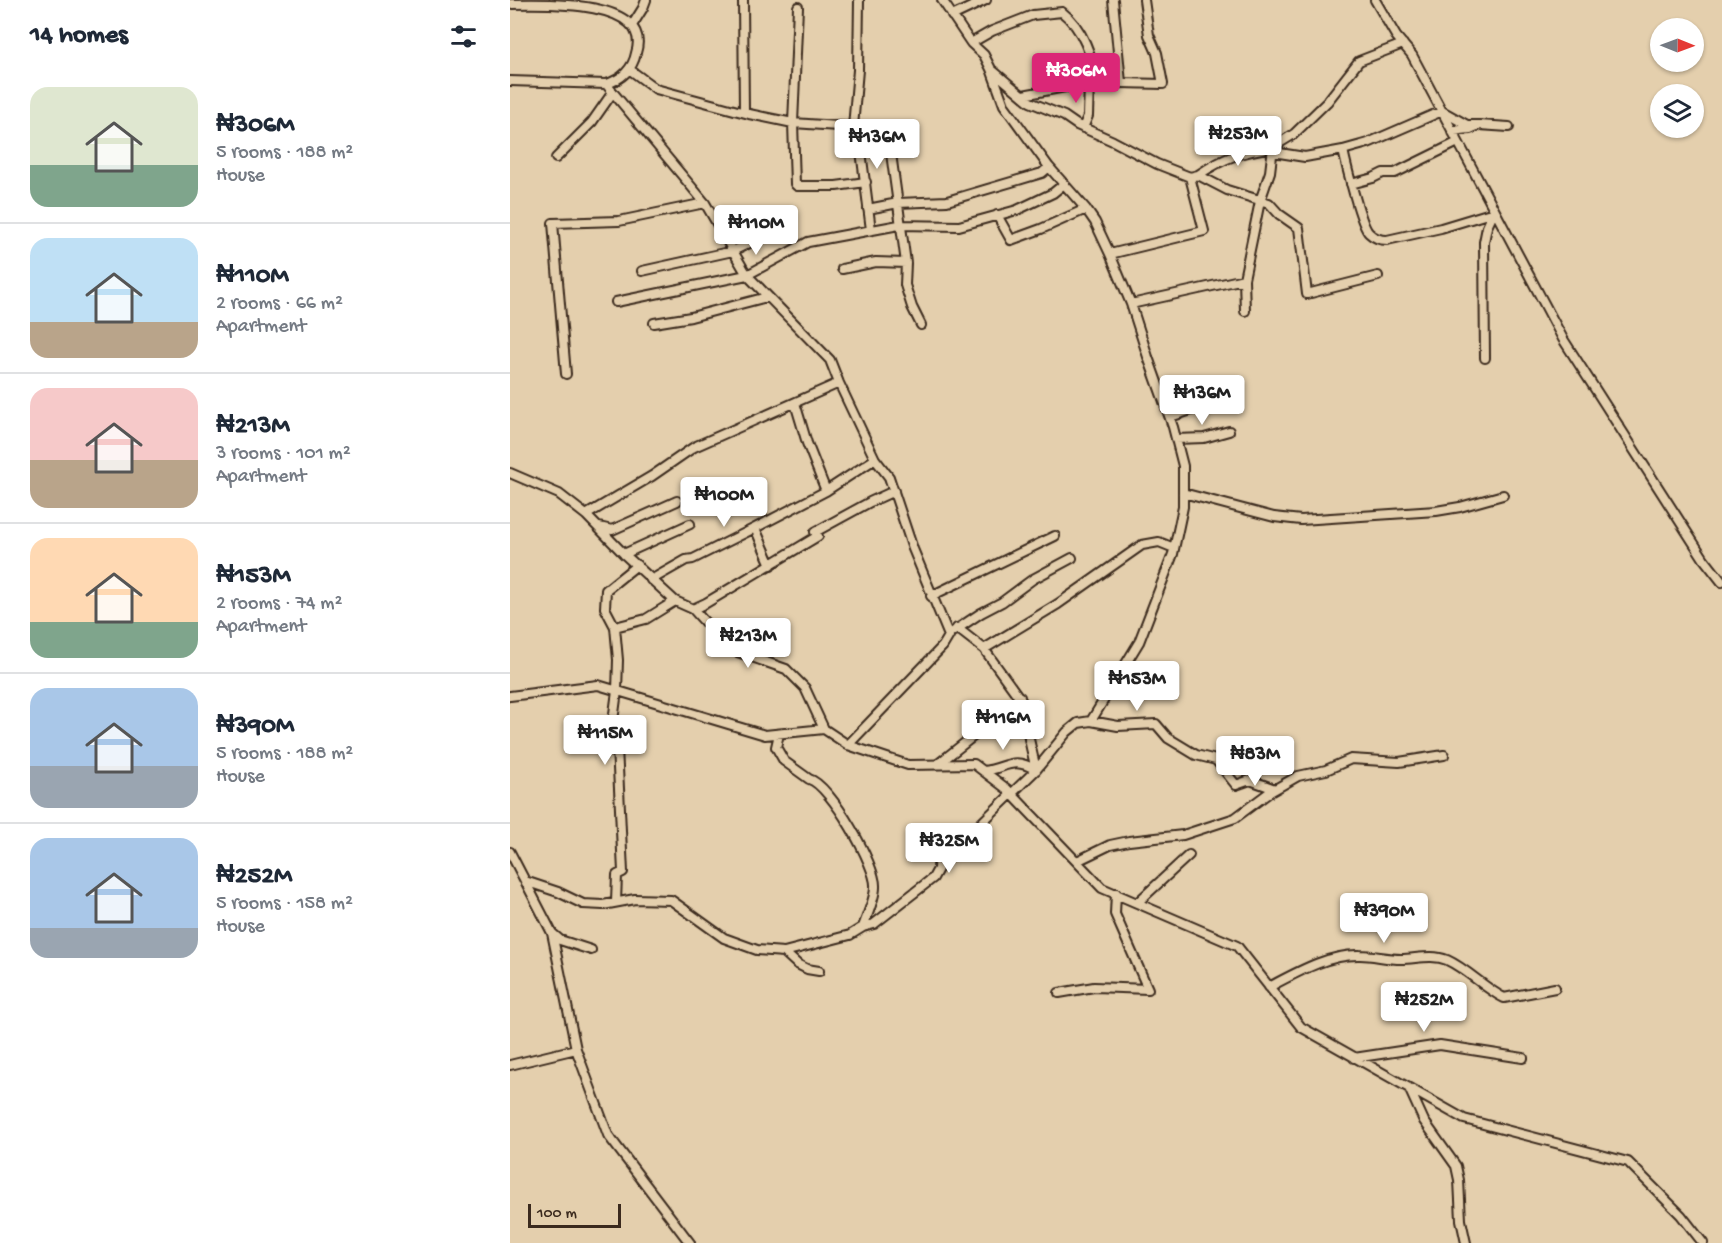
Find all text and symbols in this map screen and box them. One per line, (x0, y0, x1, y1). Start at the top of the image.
north arrow (1650, 18, 1704, 72)
map controls (1650, 18, 1704, 138)
icon: filters (447, 20, 480, 53)
text: 14 homes (30, 21, 128, 52)
pin: ₦306M (1034, 53, 1118, 104)
text: ₦306M (1046, 61, 1106, 84)
button: layers (1650, 84, 1704, 138)
icon: home (78, 111, 150, 183)
text: ₦306M (216, 111, 294, 142)
pin: ₦253M (1196, 116, 1280, 167)
pin: ₦136M (835, 119, 919, 170)
text: ₦253M (1208, 124, 1268, 147)
text: ₦136M (849, 127, 905, 150)
text: 5 rooms · 188 m² (216, 142, 353, 165)
text: House (216, 165, 265, 188)
pin: ₦110M (714, 205, 798, 256)
text: ₦110M (728, 213, 784, 236)
icon: home (78, 262, 150, 334)
text: ₦110M (216, 262, 289, 293)
text: 2 rooms · 66 m² (216, 293, 343, 316)
text: Apartment (216, 316, 306, 339)
pin: ₦136M (1160, 375, 1244, 426)
text: ₦136M (1174, 383, 1230, 406)
icon: home (78, 412, 150, 484)
text: ₦213M (216, 412, 290, 443)
text: 3 rooms · 101 m² (216, 443, 351, 466)
text: Apartment (216, 466, 306, 489)
pin: ₦100M (682, 477, 766, 528)
text: ₦100M (694, 485, 754, 508)
icon: home (78, 562, 150, 634)
text: ₦153M (216, 562, 290, 593)
text: 2 rooms · 74 m² (216, 593, 342, 616)
text: Apartment (216, 616, 306, 639)
pin: ₦213M (706, 618, 790, 669)
text: ₦213M (720, 626, 776, 649)
pin: ₦153M (1095, 661, 1179, 712)
text: ₦153M (1108, 669, 1166, 692)
pin: ₦116M (961, 700, 1045, 751)
text: ₦116M (976, 708, 1030, 731)
icon: home (78, 712, 150, 784)
text: ₦390M (216, 712, 294, 743)
pin: ₦115M (563, 715, 647, 766)
text: ₦115M (578, 723, 633, 746)
pin: ₦83M (1219, 736, 1291, 787)
text: 5 rooms · 188 m² (216, 743, 353, 766)
text: ₦83M (1230, 744, 1280, 767)
text: House (216, 766, 265, 789)
pin: ₦325M (907, 823, 991, 874)
text: ₦325M (919, 831, 979, 854)
icon: home (78, 862, 150, 934)
text: ₦252M (216, 862, 292, 893)
text: 5 rooms · 158 m² (216, 893, 353, 916)
pin: ₦390M (1342, 893, 1426, 944)
text: ₦390M (1354, 901, 1414, 924)
text: House (216, 916, 265, 939)
pin: ₦252M (1382, 982, 1466, 1033)
text: ₦252M (1395, 990, 1453, 1013)
scale bar (528, 1201, 621, 1228)
text: 100 m (537, 1205, 577, 1224)

